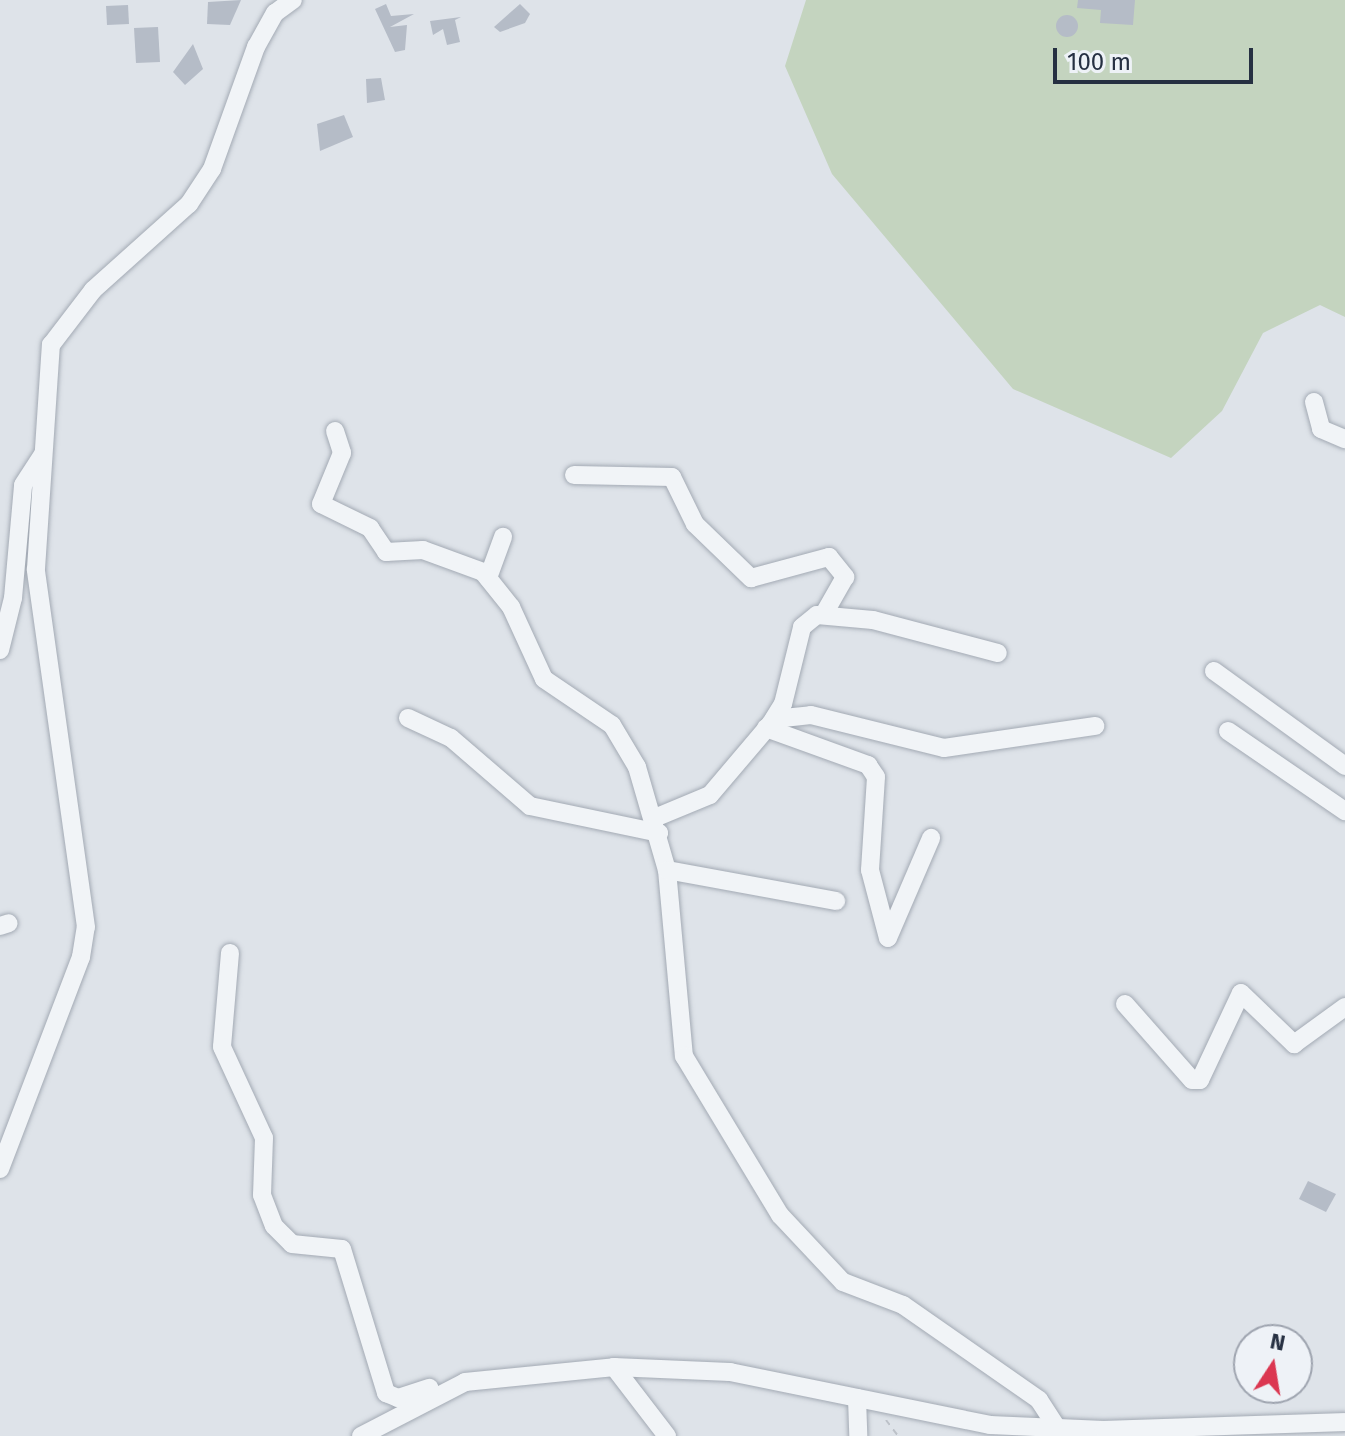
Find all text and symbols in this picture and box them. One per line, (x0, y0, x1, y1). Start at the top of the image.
scale bar (1057, 32, 1257, 82)
text: 100 m (1067, 48, 1131, 76)
north arrow (1233, 1324, 1313, 1404)
text: N (1268, 1327, 1288, 1357)

